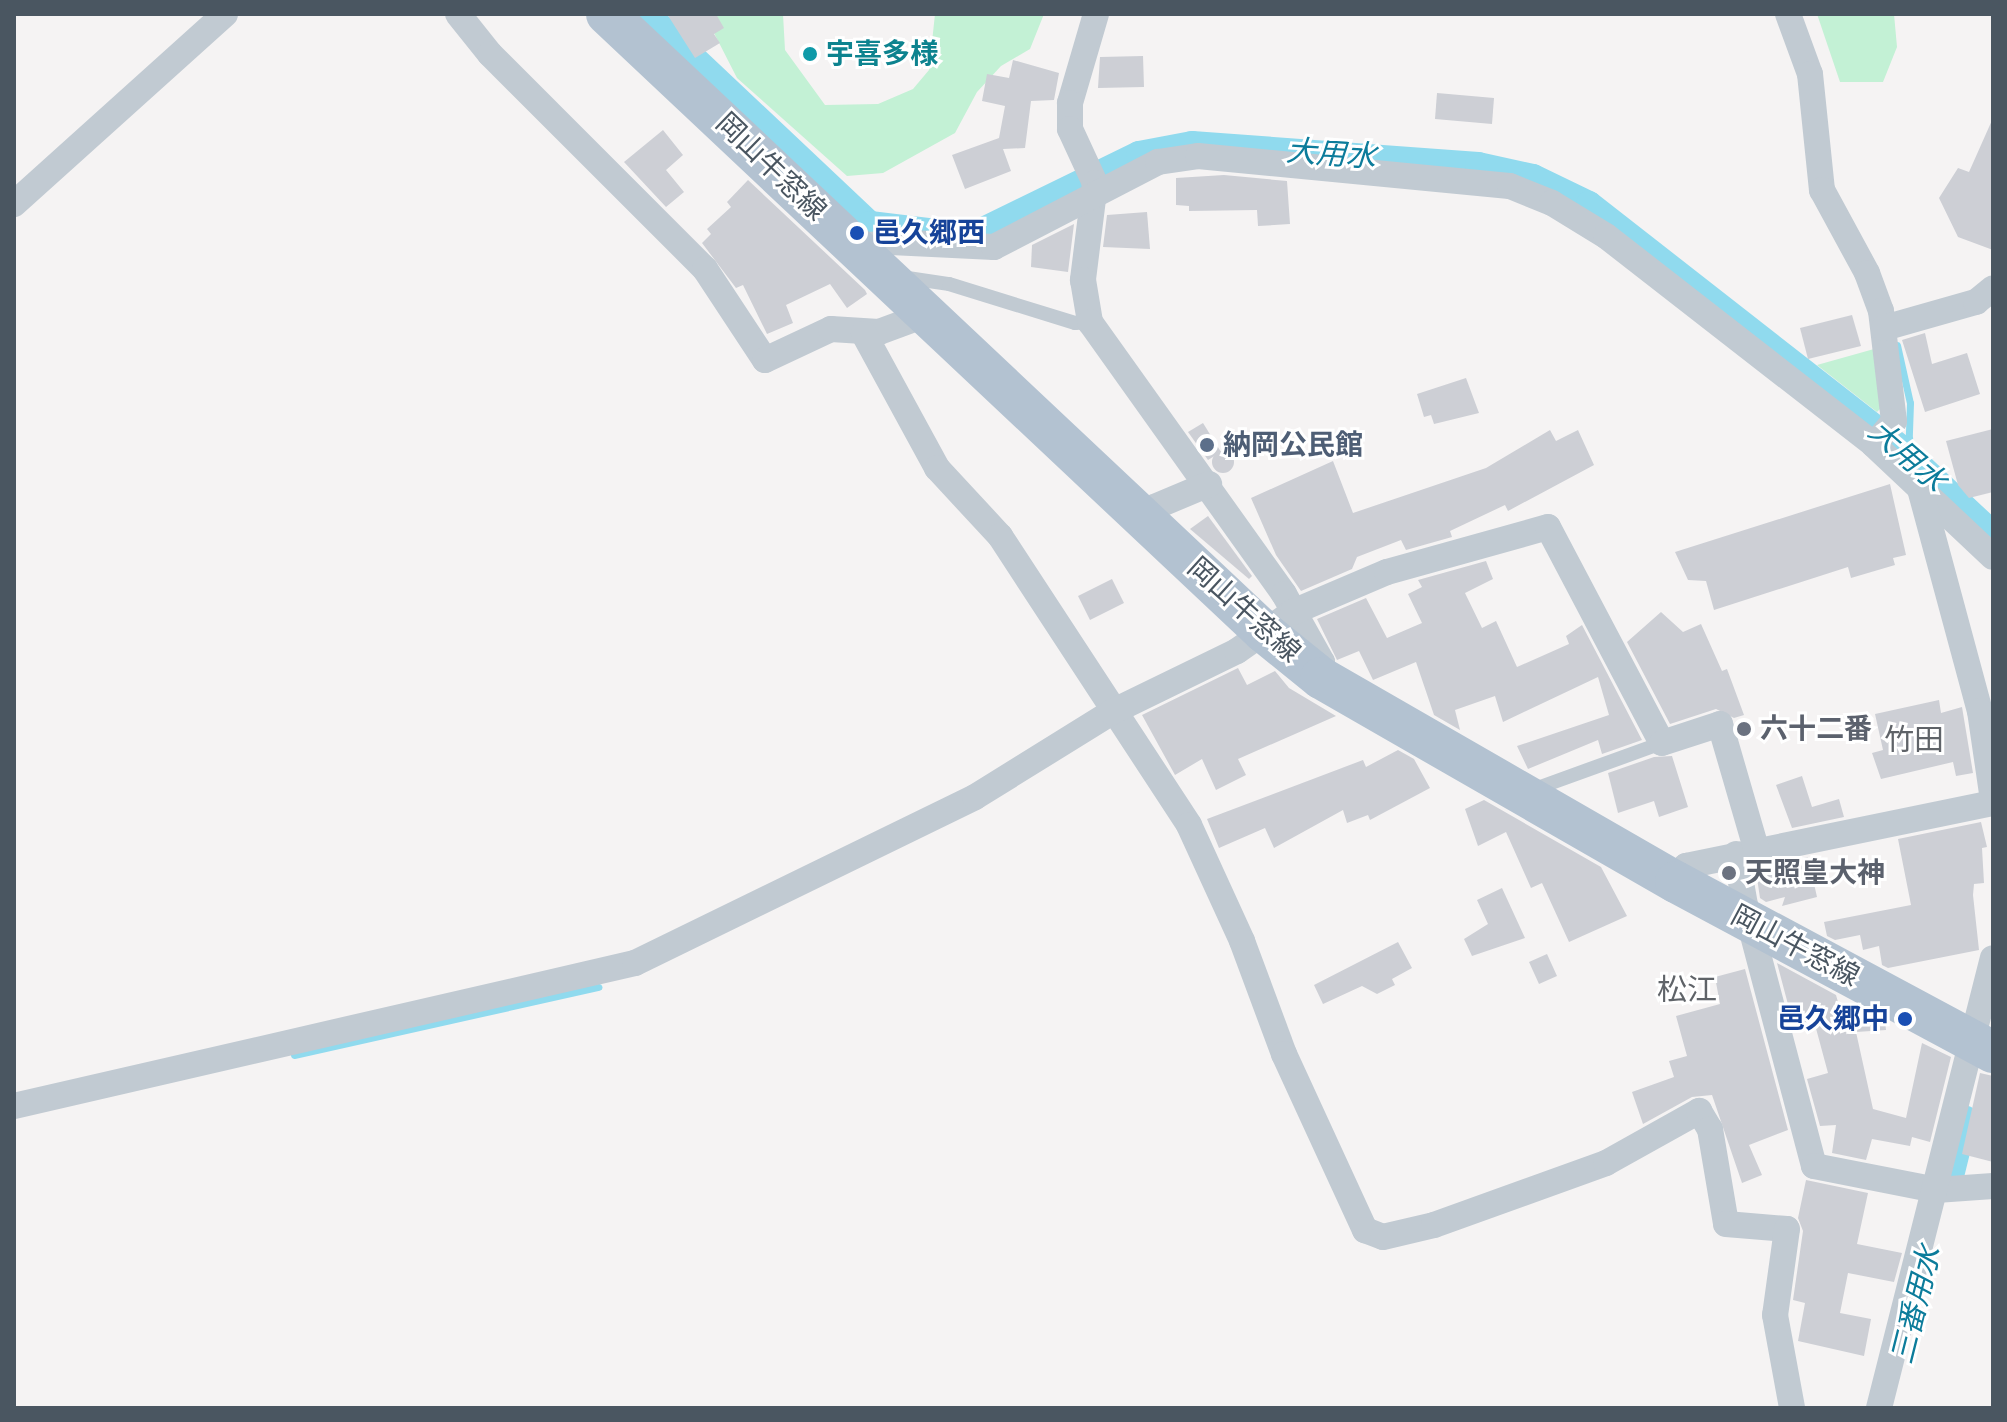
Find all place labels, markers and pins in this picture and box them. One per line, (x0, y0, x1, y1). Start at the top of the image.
place label: 宇喜多様 (826, 37, 938, 71)
marker: 宇喜多様 (801, 45, 819, 63)
place label: 邑久郷西 (873, 216, 985, 250)
marker: 邑久郷西 (848, 224, 866, 242)
place label: 納岡公民館 (1223, 428, 1363, 462)
marker: 納岡公民館 (1198, 436, 1216, 454)
place label: 六十二番 (1760, 712, 1872, 746)
marker: 六十二番 (1735, 720, 1753, 738)
place label: 天照皇大神 (1745, 856, 1885, 890)
marker: 天照皇大神 (1720, 864, 1738, 882)
place label: 邑久郷中 (1777, 1002, 1889, 1036)
marker: 邑久郷中 (1896, 1010, 1914, 1028)

